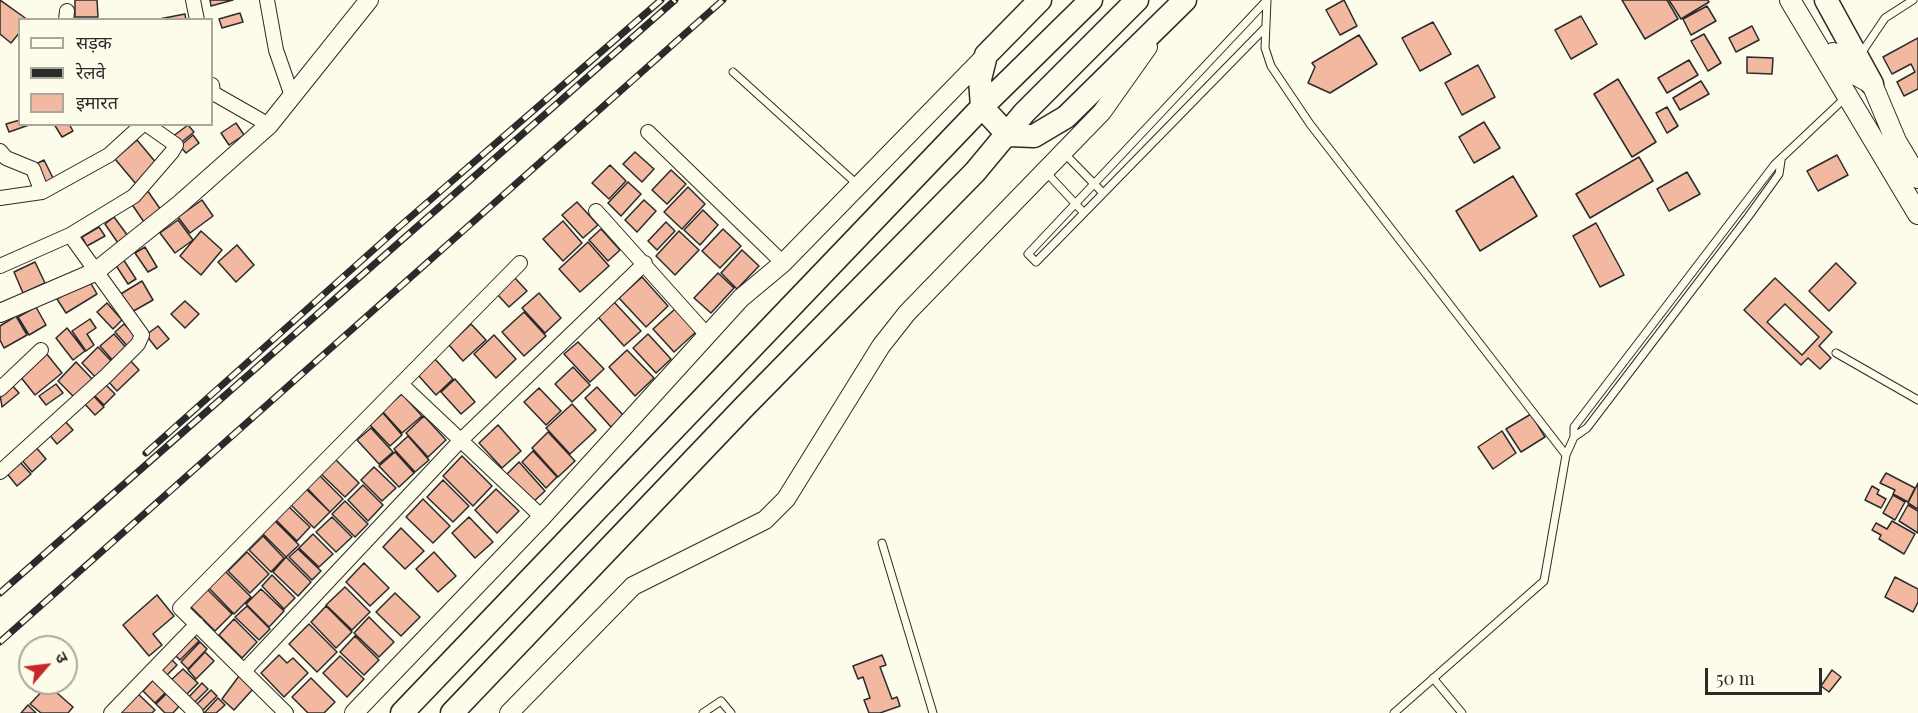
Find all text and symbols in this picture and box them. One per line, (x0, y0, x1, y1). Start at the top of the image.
legend (18, 18, 213, 126)
text: सड़क (76, 30, 112, 54)
text: रेलवे (76, 60, 106, 84)
text: इमारत (76, 90, 118, 114)
north arrow (18, 635, 78, 695)
text: उ (51, 648, 74, 666)
scale bar (1708, 656, 1825, 694)
text: 50 m (1716, 666, 1755, 690)

